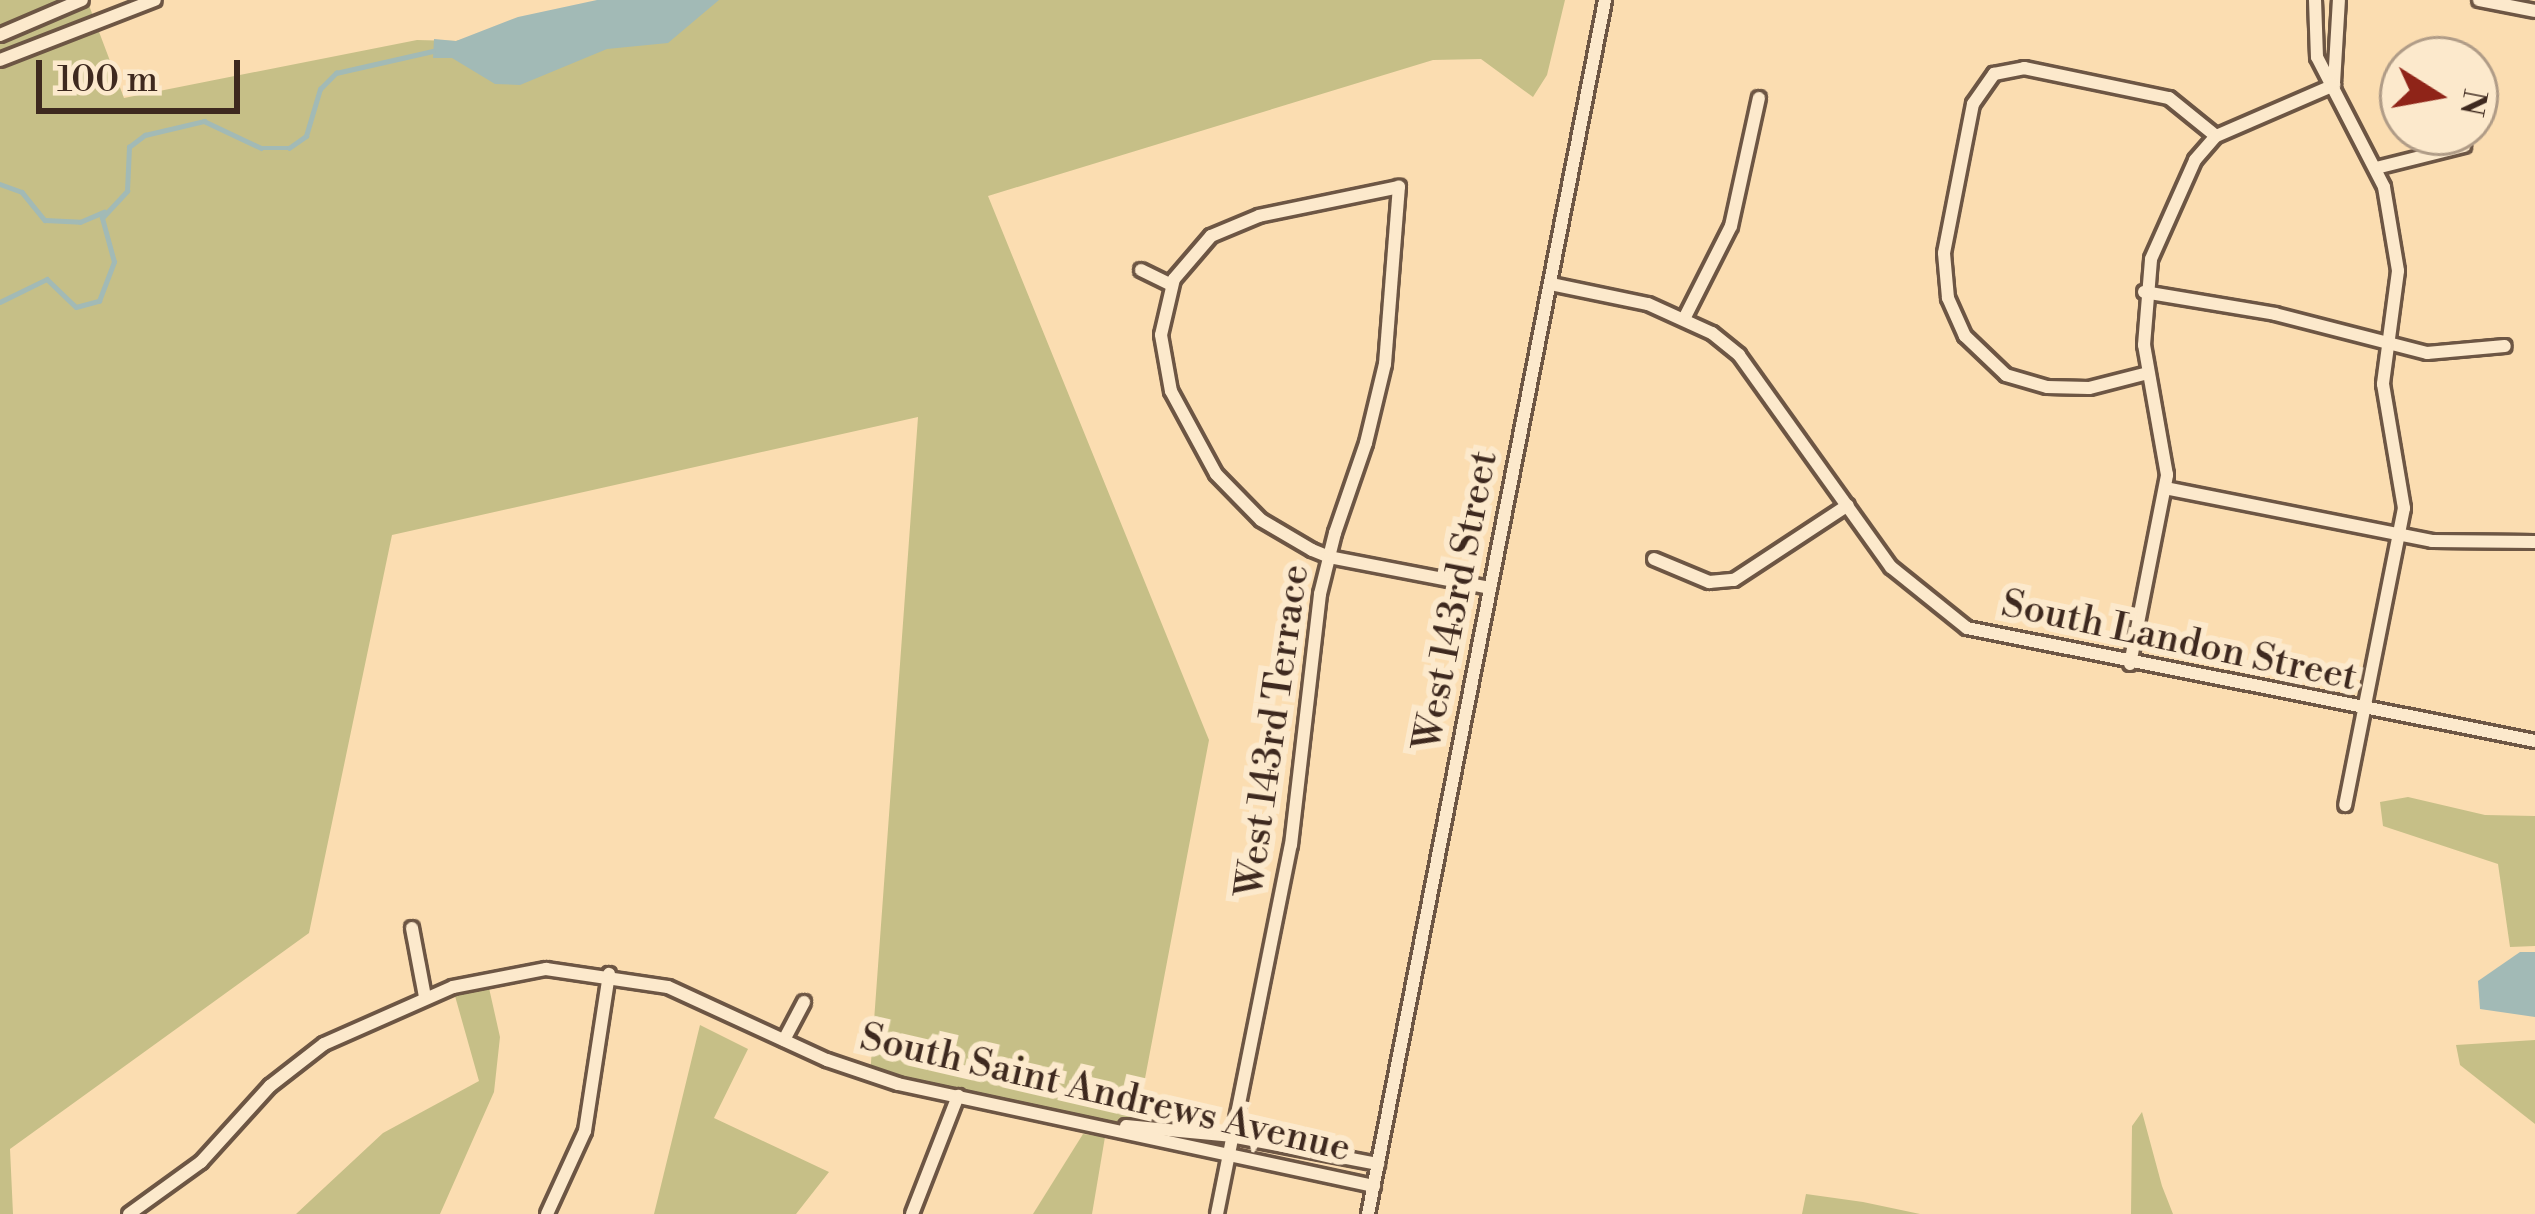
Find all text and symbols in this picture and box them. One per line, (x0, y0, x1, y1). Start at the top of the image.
scale bar (42, 36, 246, 110)
north arrow (2379, 36, 2499, 156)
text: 100 m (57, 58, 158, 103)
text: N (2449, 86, 2495, 119)
street label: West 143rd Street (1405, 447, 1509, 755)
street label: West 143rd Terrace (1227, 562, 1321, 900)
street label: South Landon Street (1997, 581, 2361, 703)
street label: South Saint Andrews Avenue (855, 1015, 1355, 1173)

